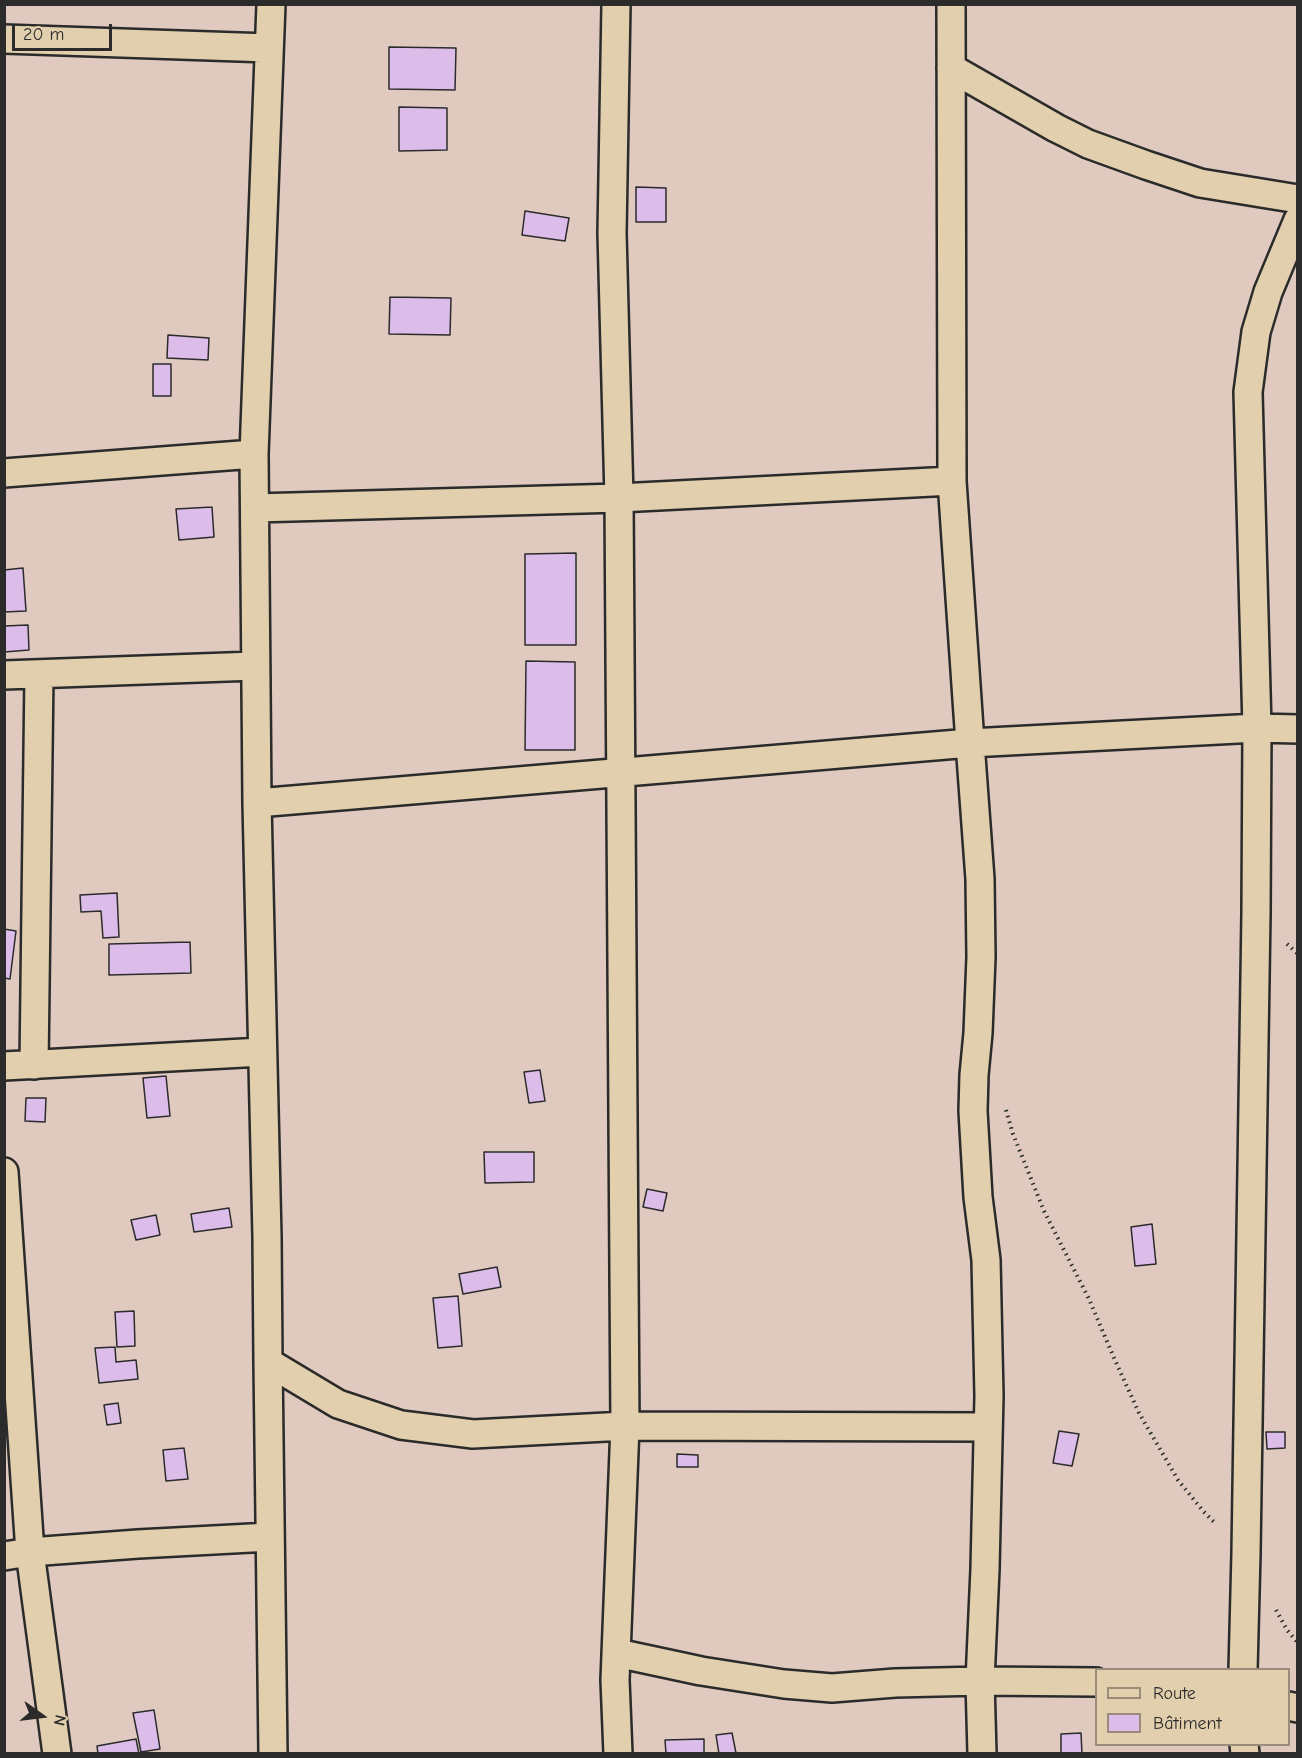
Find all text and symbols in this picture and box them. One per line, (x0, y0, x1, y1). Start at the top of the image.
scale bar (15, 12, 116, 50)
text: 20 m (23, 24, 64, 45)
legend (1095, 1668, 1290, 1746)
text: Route (1153, 1683, 1196, 1704)
north arrow (12, 1686, 72, 1746)
text: N (49, 1713, 69, 1728)
text: Bâtiment (1153, 1713, 1222, 1734)

